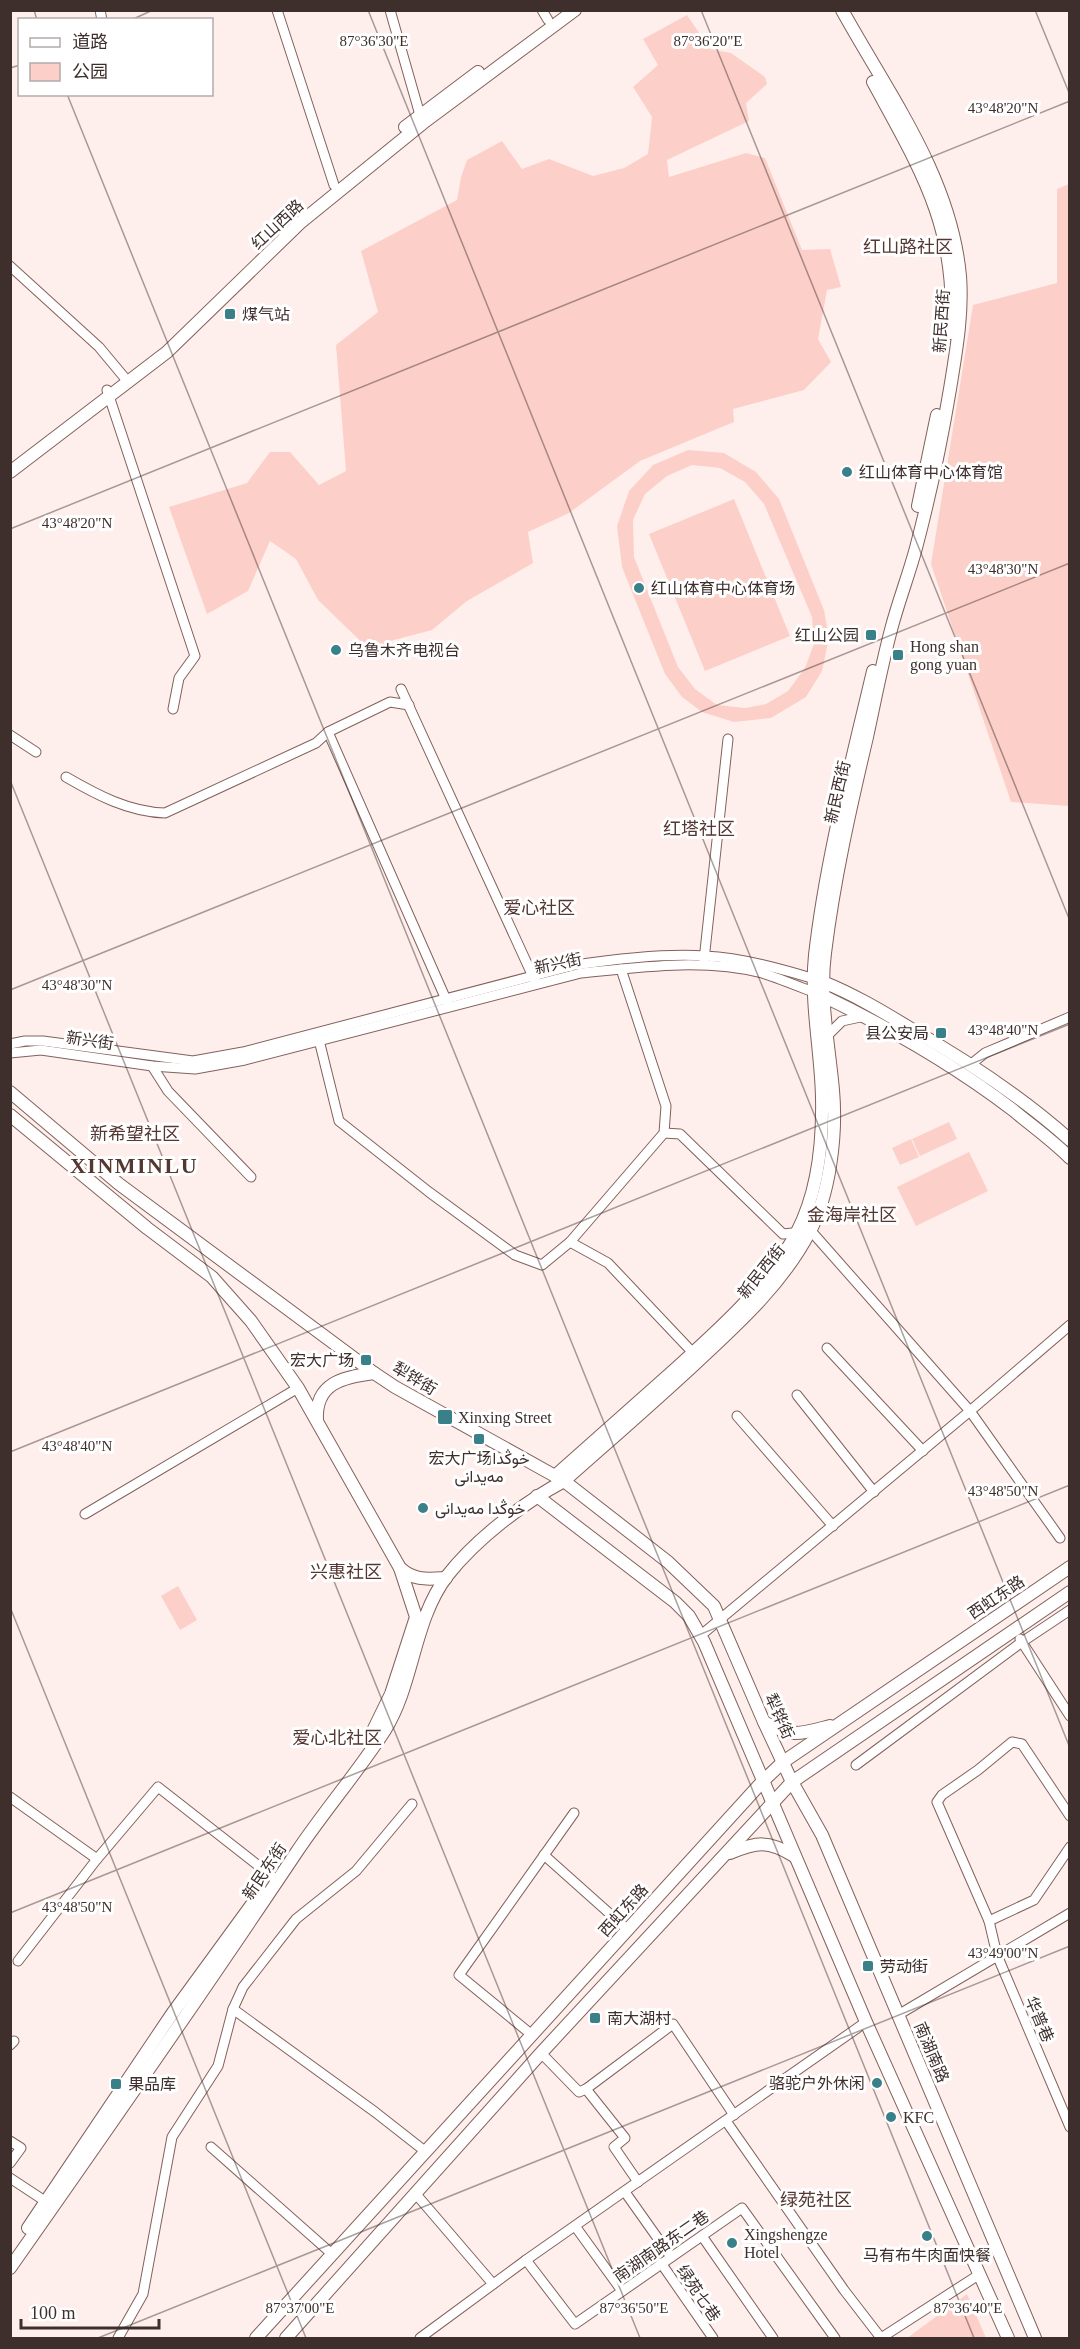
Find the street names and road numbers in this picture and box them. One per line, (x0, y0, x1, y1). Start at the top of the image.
street label: 红山西路 (248, 196, 307, 252)
street label: 新民西街 (931, 289, 952, 354)
street label: 新民西街 (822, 759, 853, 825)
street label: 新兴街 (533, 950, 583, 977)
street label: 新兴街 (65, 1029, 115, 1052)
street label: 新民西街 (735, 1241, 788, 1302)
street label: 犁铧街 (390, 1359, 440, 1398)
street label: 西虹东路 (965, 1572, 1028, 1622)
street label: 犁铧街 (762, 1691, 797, 1742)
street label: 新民东街 (239, 1840, 289, 1903)
street label: 西虹东路 (596, 1881, 651, 1940)
street label: 华普巷 (1022, 1994, 1057, 2045)
street label: 南湖南路 (911, 2019, 952, 2085)
street label: 南湖南路东二巷 (611, 2207, 712, 2285)
street label: 绿苑七巷 (674, 2262, 724, 2325)

